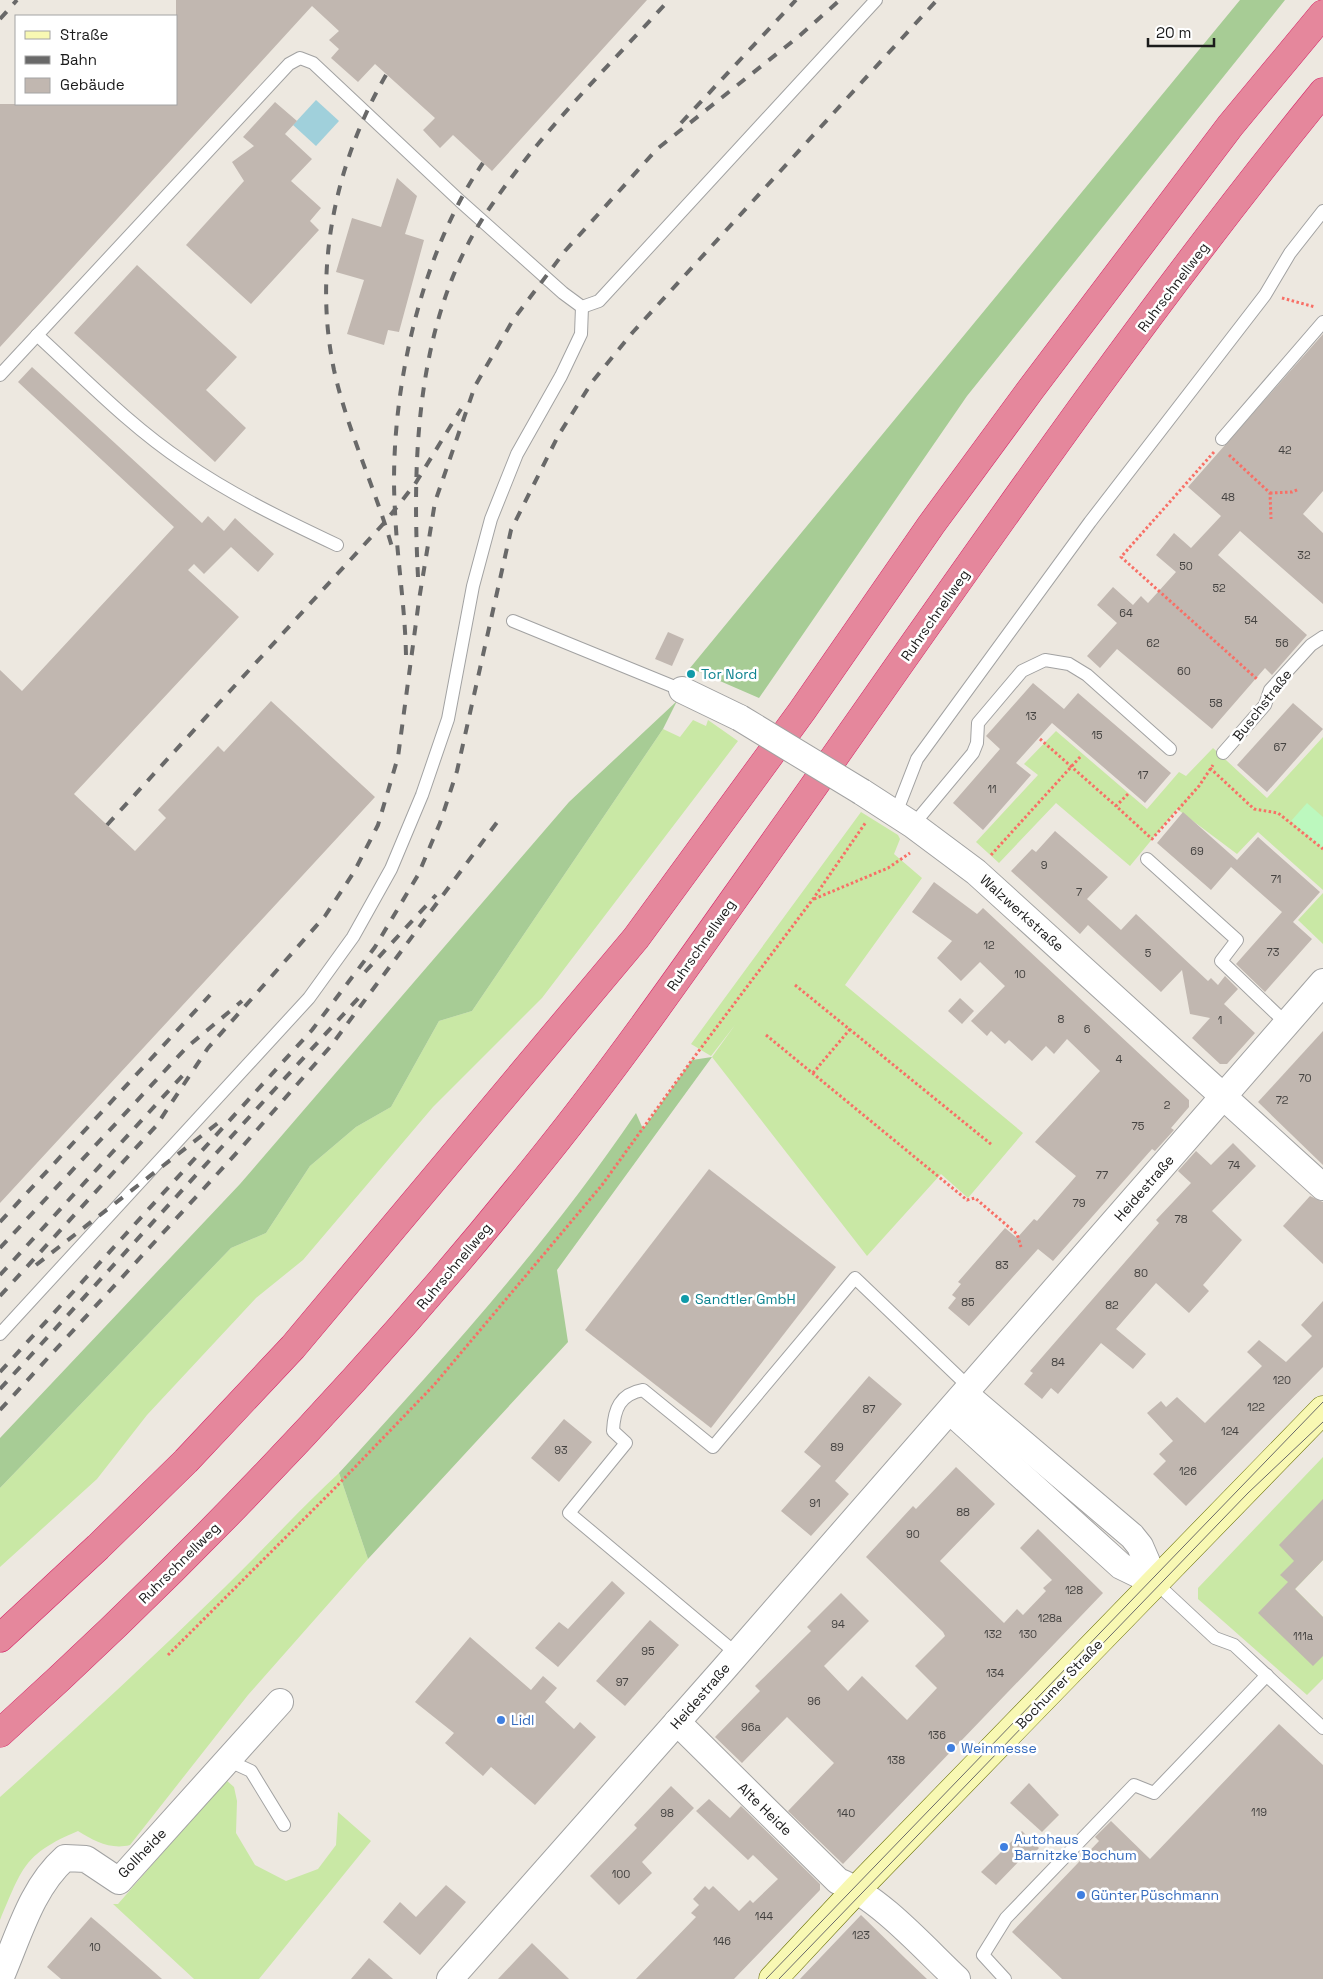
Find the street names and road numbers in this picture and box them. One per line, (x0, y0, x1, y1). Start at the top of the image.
street label: Ruhrschnellweg (1133, 239, 1213, 335)
street label: Ruhrschnellweg (897, 566, 973, 664)
street label: Buschstraße (1228, 666, 1296, 744)
street label: Walzwerkstraße (976, 871, 1068, 955)
street label: Ruhrschnellweg (663, 896, 739, 994)
street label: Heidestraße (1110, 1151, 1178, 1225)
street label: Ruhrschnellweg (413, 1219, 495, 1313)
street label: Ruhrschnellweg (135, 1519, 223, 1607)
street label: Bochumer Straße (1012, 1635, 1106, 1733)
street label: Heidestraße (666, 1659, 734, 1733)
street label: Alte Heide (734, 1779, 796, 1839)
street label: Gollheide (114, 1824, 170, 1882)

